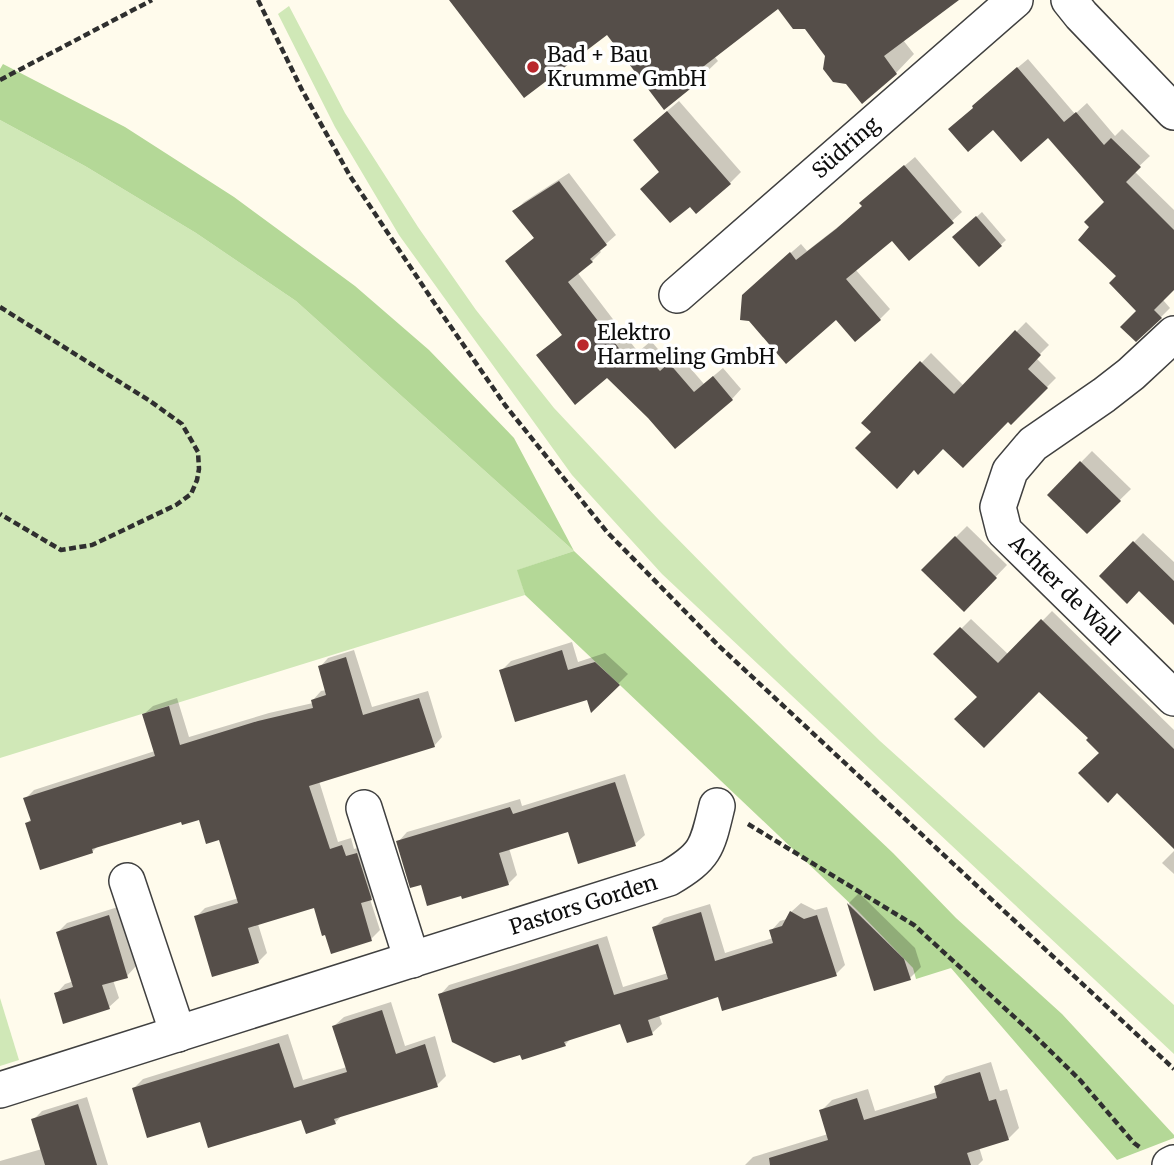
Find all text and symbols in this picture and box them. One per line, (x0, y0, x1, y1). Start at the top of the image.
place label: Bad + Bau Krumme GmbH (547, 41, 707, 92)
marker: Bad + Bau Krumme GmbH (525, 59, 541, 75)
street label: Südring (806, 110, 885, 184)
place label: Elektro Harmeling GmbH (597, 319, 775, 370)
marker: Elektro Harmeling GmbH (575, 337, 591, 353)
street label: Achter de Wall (1003, 529, 1126, 651)
street label: Pastors Gorden (506, 869, 661, 941)

